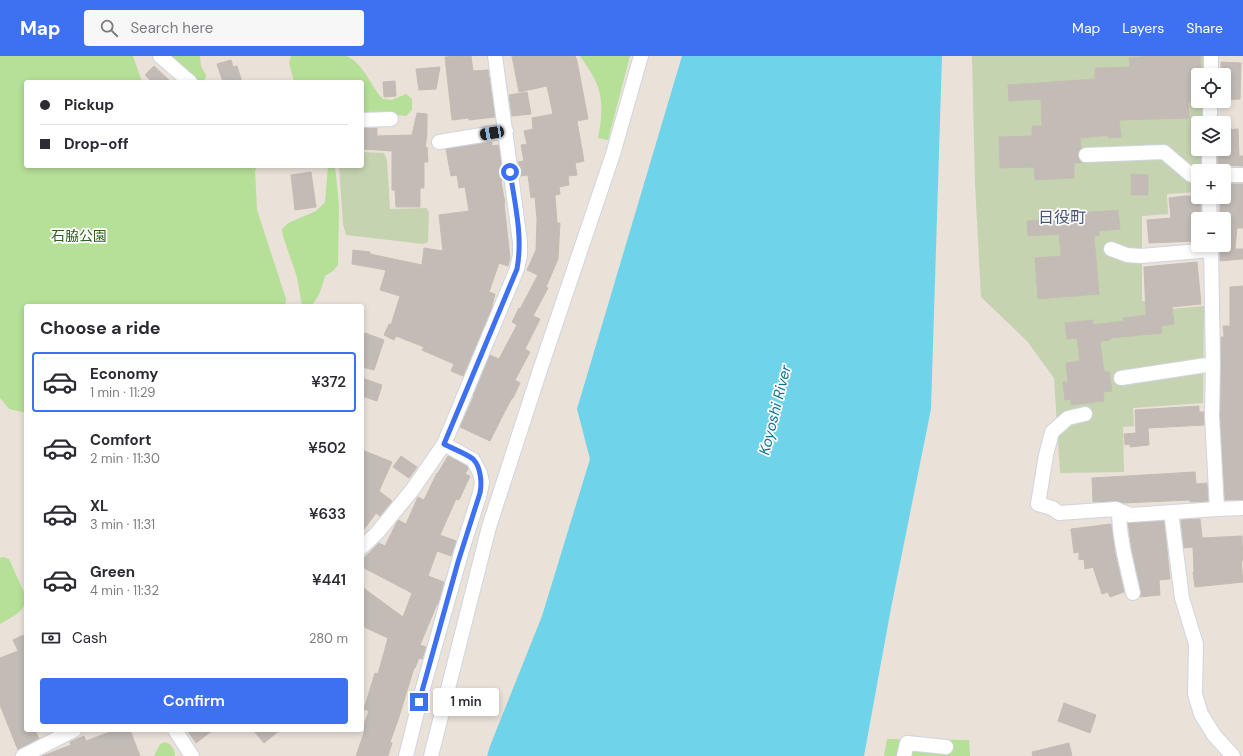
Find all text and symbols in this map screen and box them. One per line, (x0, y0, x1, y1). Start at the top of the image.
search box (84, 10, 364, 46)
text: Map (20, 16, 60, 41)
icon: search (98, 17, 120, 39)
text: Search here (130, 18, 213, 38)
text: Map (1072, 19, 1100, 37)
text: Layers (1122, 19, 1164, 37)
text: Share (1186, 19, 1223, 37)
map controls (1191, 68, 1231, 252)
button: locate (1191, 68, 1231, 108)
text: Pickup (64, 95, 114, 115)
button: layers (1191, 116, 1231, 156)
car (479, 125, 505, 141)
text: Drop-off (64, 134, 129, 154)
route start (501, 163, 519, 181)
button: + (1191, 164, 1231, 204)
district label: 日役町 (1038, 207, 1086, 228)
button: − (1191, 212, 1231, 252)
park label: 石脇公園 (51, 227, 107, 245)
text: Choose a ride (40, 316, 161, 340)
water label: Koyoshi River (754, 363, 796, 457)
icon: car (42, 364, 78, 400)
text: Economy (90, 364, 158, 384)
text: ¥372 (311, 372, 346, 392)
text: 1 min · 11:29 (90, 384, 155, 401)
icon: car (42, 430, 78, 466)
text: Comfort (90, 430, 151, 450)
text: ¥502 (308, 438, 346, 458)
text: 2 min · 11:30 (90, 450, 160, 467)
icon: car (42, 496, 78, 532)
text: XL (90, 496, 108, 516)
text: ¥633 (309, 504, 346, 524)
text: 3 min · 11:31 (90, 516, 155, 533)
icon: car (42, 562, 78, 598)
text: Green (90, 562, 135, 582)
text: ¥441 (312, 570, 346, 590)
text: 4 min · 11:32 (90, 582, 159, 599)
icon: cash (40, 627, 62, 649)
text: Cash (72, 628, 107, 648)
text: 280 m (309, 630, 348, 647)
button: Confirm (40, 678, 348, 724)
callout: 1 min (433, 688, 499, 716)
route end (410, 693, 428, 711)
text: 1 min (450, 693, 482, 710)

